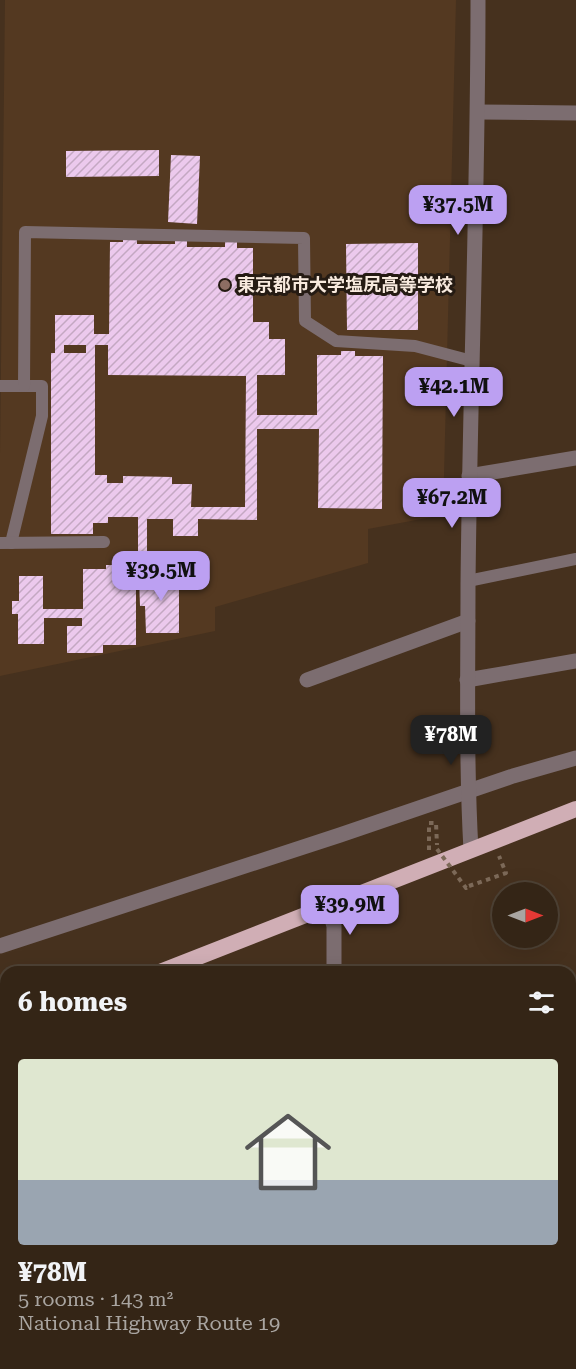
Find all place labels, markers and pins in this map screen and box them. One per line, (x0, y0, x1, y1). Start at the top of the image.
pin: ¥37.5M (409, 185, 507, 236)
place label: 東京都市大学塩尻高等学校 (237, 274, 453, 295)
marker: 東京都市大学塩尻高等学校 (218, 278, 232, 292)
pin: ¥42.1M (405, 367, 503, 418)
pin: ¥67.2M (403, 478, 501, 529)
pin: ¥39.5M (112, 551, 210, 602)
pin: ¥78M (415, 715, 487, 766)
pin: ¥39.9M (301, 885, 399, 936)

